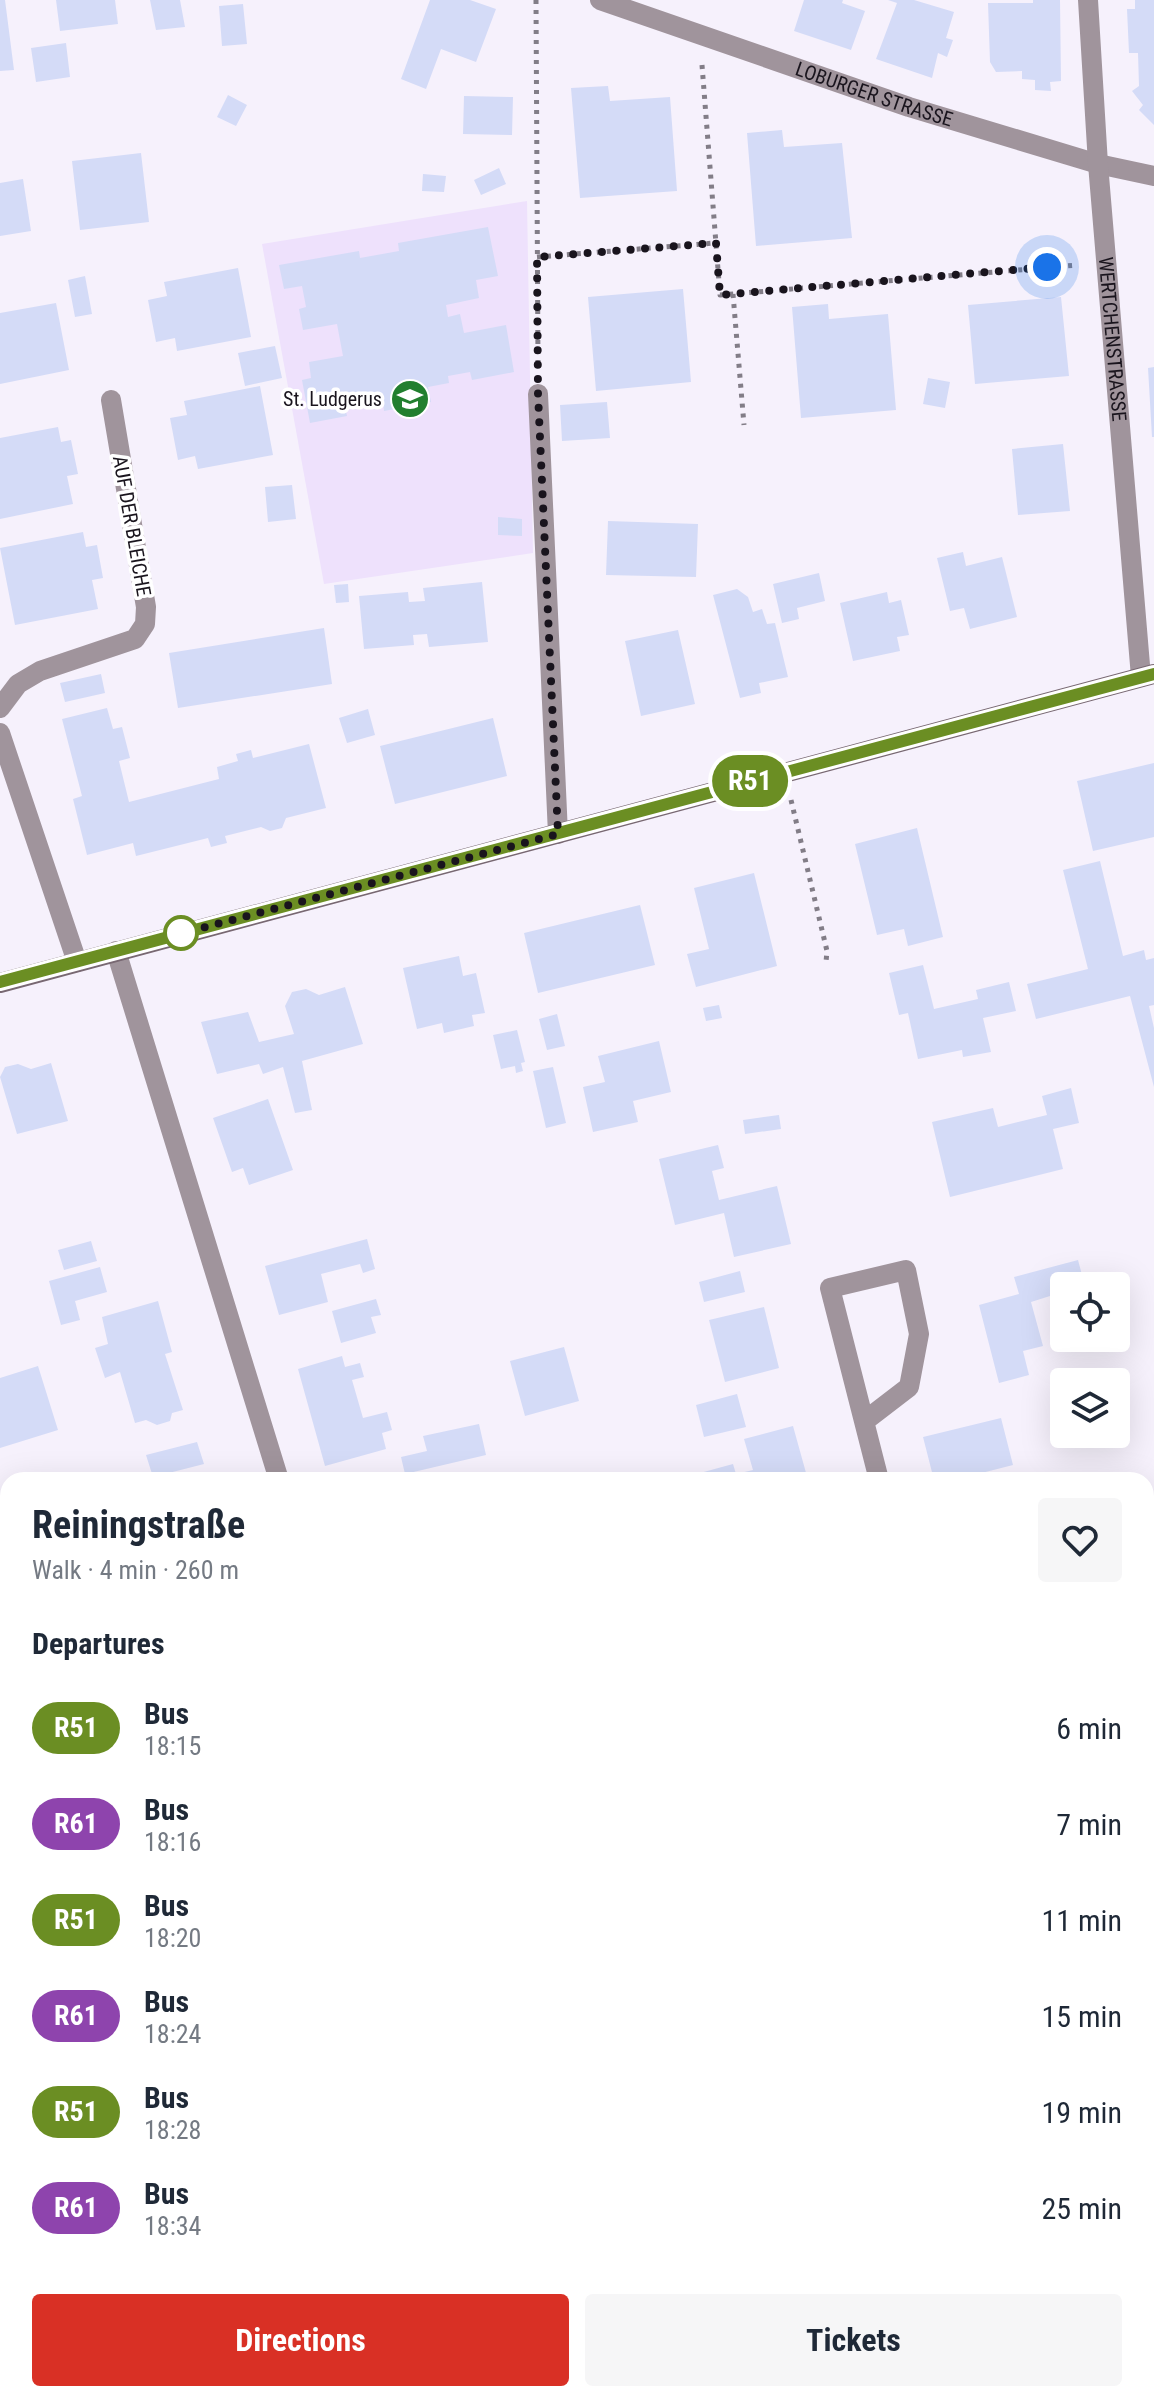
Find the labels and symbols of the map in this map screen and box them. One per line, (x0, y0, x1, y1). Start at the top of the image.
street label: LOBURGER STRASSE (792, 57, 956, 132)
your location (1027, 247, 1067, 287)
street label: WERTCHENSTRASSE (1094, 256, 1132, 422)
school or university icon: St. Ludgerus (389, 378, 431, 420)
place label: St. Ludgerus (283, 387, 382, 411)
street label: AUF DER BLEICHE (108, 454, 156, 598)
line badge: R51 (704, 755, 796, 807)
unlabelled marker (164, 916, 198, 950)

